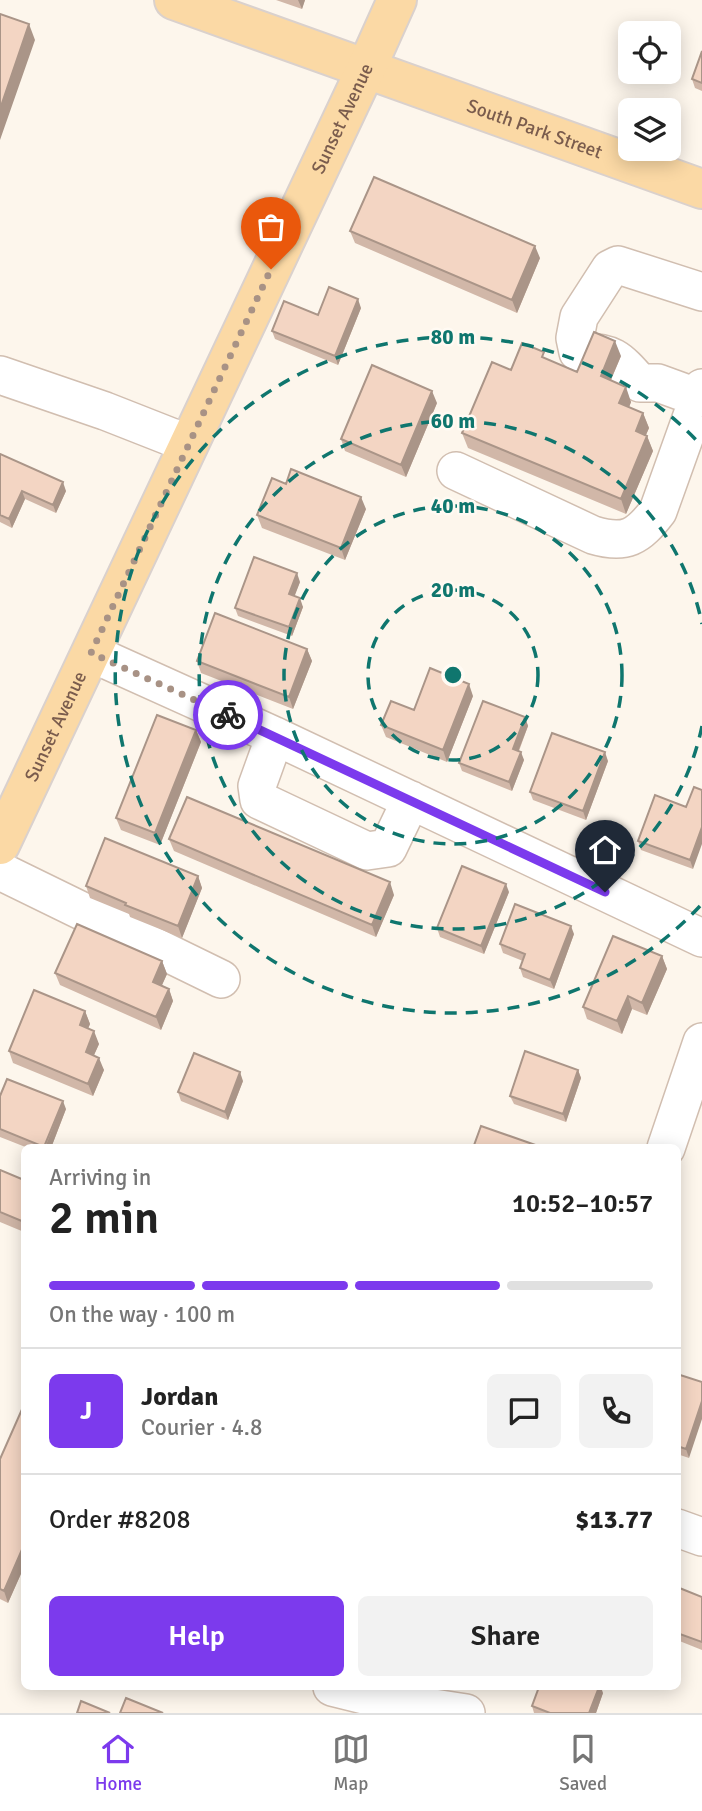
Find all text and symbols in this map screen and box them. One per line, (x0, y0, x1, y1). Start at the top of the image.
map controls (618, 21, 681, 161)
button: locate (618, 21, 681, 84)
street label: Sunset Avenue (306, 60, 379, 178)
street label: South Park Street (464, 94, 606, 164)
button: layers (618, 98, 681, 161)
pin (241, 197, 301, 269)
icon: bag (252, 208, 290, 246)
text: 80 m (431, 324, 475, 350)
text: 60 m (431, 408, 475, 434)
text: 40 m (431, 493, 475, 519)
text: 20 m (431, 577, 475, 603)
centre of rings (441, 663, 465, 687)
street label: Sunset Avenue (20, 667, 92, 786)
courier (193, 680, 263, 750)
icon: bike (209, 696, 247, 734)
pin (575, 820, 635, 892)
icon: home (586, 831, 624, 869)
text: Arriving in (49, 1163, 151, 1192)
text: 10:52–10:57 (512, 1188, 653, 1220)
text: 2 min (49, 1190, 159, 1246)
text: On the way · 100 m (49, 1300, 235, 1329)
button: chat (487, 1374, 561, 1448)
button: phone (579, 1374, 653, 1448)
text: Jordan (141, 1381, 218, 1413)
text: J (80, 1395, 92, 1427)
text: Courier · 4.8 (141, 1413, 262, 1442)
text: Order #8208 (49, 1504, 190, 1536)
text: $13.77 (575, 1504, 653, 1536)
button: Help (49, 1596, 344, 1676)
button: Share (358, 1596, 653, 1676)
tab: Home (95, 1730, 142, 1796)
tab: Map (332, 1730, 370, 1796)
tab: Saved (559, 1730, 607, 1796)

